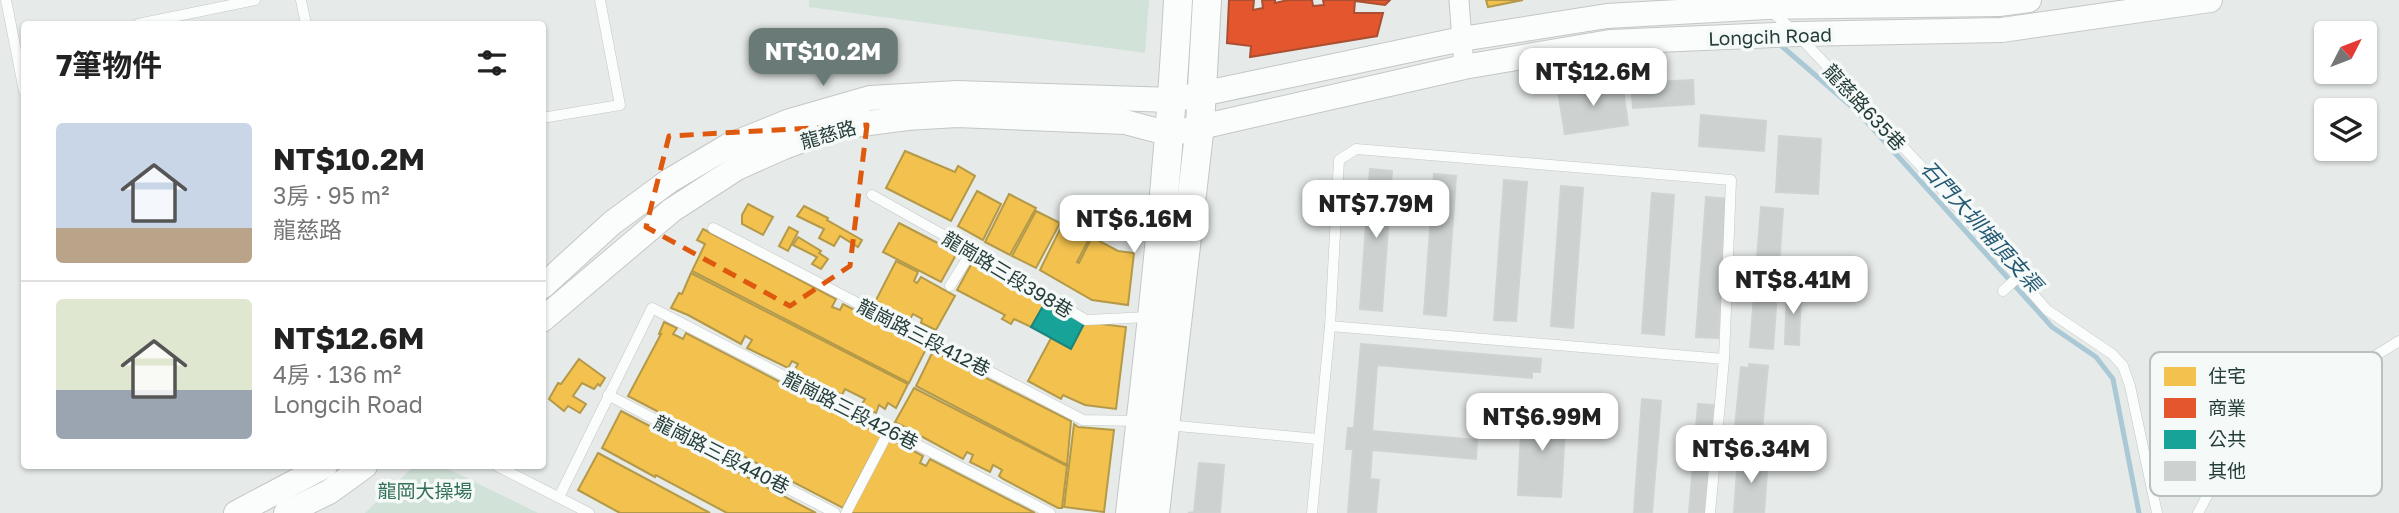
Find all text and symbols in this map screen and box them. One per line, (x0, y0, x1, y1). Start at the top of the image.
north arrow (2314, 21, 2376, 84)
map controls (2314, 21, 2377, 161)
street label: Longcih Road (1708, 22, 1832, 50)
pin: NT$10.2M (751, 28, 895, 88)
text: NT$10.2M (765, 37, 881, 65)
icon: filters (473, 44, 511, 82)
text: 7筆物件 (56, 47, 162, 83)
pin: NT$12.6M (1521, 48, 1665, 108)
text: NT$12.6M (1535, 57, 1651, 85)
street label: 龍慈路635巷 (1819, 59, 1911, 155)
button: layers (2314, 98, 2377, 161)
street label: 龍慈路 (797, 115, 859, 153)
text: NT$10.2M (273, 141, 425, 177)
icon: home (112, 151, 196, 235)
water label: 石門大圳埔頂支渠 (1916, 155, 2050, 299)
pin: NT$7.79M (1304, 180, 1448, 240)
text: 3房 · 95 m² (273, 181, 390, 209)
text: NT$7.79M (1318, 189, 1434, 217)
pin: NT$6.16M (1062, 196, 1206, 255)
text: NT$6.16M (1076, 204, 1192, 232)
text: 龍慈路 (273, 215, 342, 243)
street label: 龍崗路三段398巷 (939, 226, 1077, 322)
pin: NT$8.41M (1721, 256, 1865, 316)
text: NT$8.41M (1735, 265, 1851, 293)
street label: 龍崗路三段412巷 (854, 294, 994, 380)
text: NT$12.6M (273, 320, 425, 356)
icon: home (112, 327, 196, 411)
legend (2150, 352, 2382, 496)
text: 4房 · 136 m² (273, 360, 401, 388)
text: 住宅 (2208, 364, 2246, 387)
street label: 龍崗路三段426巷 (780, 366, 922, 454)
text: Longcih Road (273, 390, 423, 418)
pin: NT$6.99M (1470, 393, 1614, 453)
text: 商業 (2208, 396, 2246, 419)
text: NT$6.99M (1482, 402, 1602, 430)
street label: 龍崗路三段440巷 (650, 410, 794, 498)
pin: NT$6.34M (1679, 426, 1823, 485)
text: 公共 (2208, 427, 2246, 450)
text: NT$6.34M (1692, 434, 1810, 462)
text: 其他 (2208, 459, 2246, 482)
park label: 龍岡大操場 (377, 479, 473, 502)

